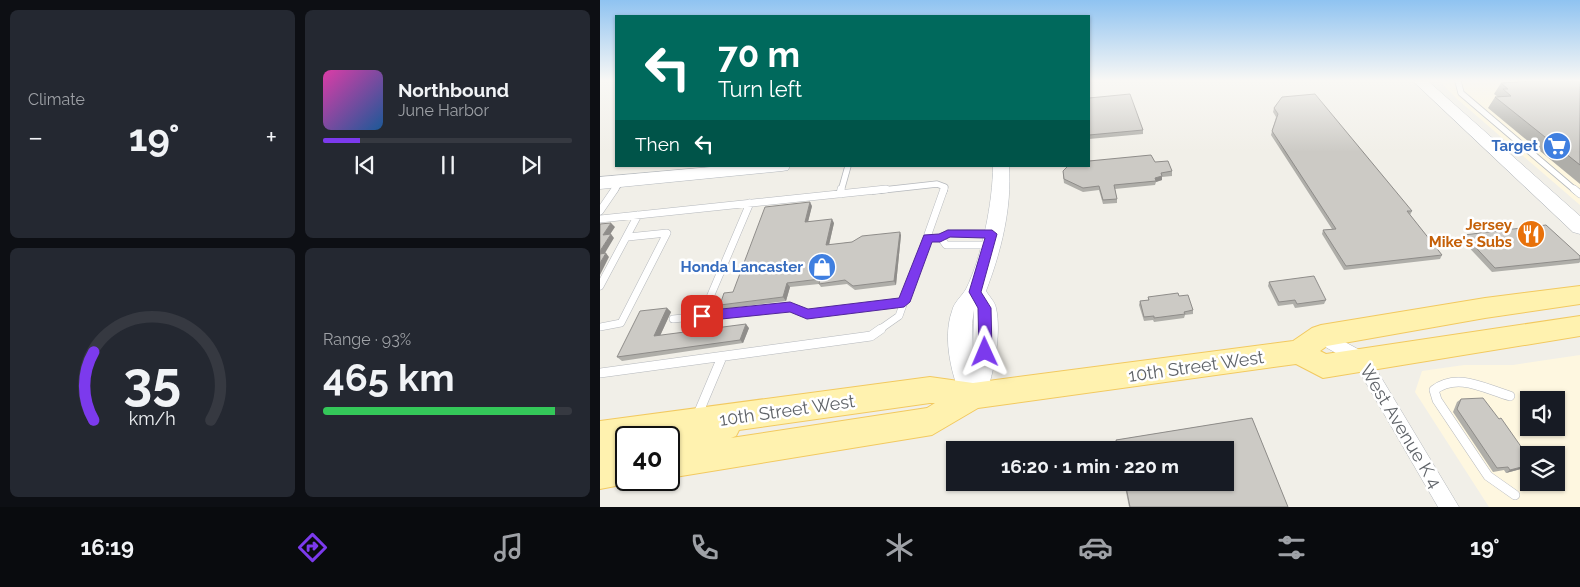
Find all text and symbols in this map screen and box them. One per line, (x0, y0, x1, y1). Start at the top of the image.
text: 70 m (718, 34, 800, 75)
icon: left (635, 35, 700, 100)
text: Turn left (718, 76, 802, 102)
text: Northbound (398, 79, 509, 101)
text: Climate (28, 90, 85, 109)
text: June Harbor (398, 101, 489, 120)
text: 19° (129, 115, 180, 160)
text: − (28, 121, 43, 154)
text: + (265, 121, 277, 154)
icon: left (690, 130, 718, 158)
supermarket icon: Target (1542, 131, 1572, 161)
text: Then (635, 133, 680, 155)
place label: Target (1491, 137, 1538, 155)
icon: previous (351, 151, 379, 179)
icon: pause (434, 151, 462, 179)
icon: next (517, 151, 545, 179)
place label: Jersey Mike's Subs (1429, 216, 1513, 251)
restaurant icon: Jersey Mike's Subs (1516, 219, 1546, 249)
shop icon: Honda Lancaster (807, 252, 837, 282)
place label: Honda Lancaster (681, 258, 803, 276)
pin (681, 295, 723, 337)
icon: arrive (688, 302, 716, 330)
position arrow (958, 325, 1010, 377)
text: Range · 93% (323, 330, 411, 349)
street label: 10th Street West (1127, 346, 1265, 386)
text: 35 (124, 350, 181, 411)
text: 465 km (323, 355, 455, 400)
street label: West Avenue K 4 (1356, 360, 1446, 492)
street label: 10th Street West (718, 390, 856, 430)
map controls (1520, 391, 1565, 491)
button: sound (1520, 391, 1565, 436)
text: km/h (129, 408, 176, 429)
speed limit sign: 40 (615, 426, 680, 491)
button: layers (1520, 446, 1565, 491)
text: 16:20 · 1 min · 220 m (1001, 455, 1179, 477)
icon: directions (295, 530, 330, 565)
icon: music (491, 530, 526, 565)
icon: phone (687, 530, 722, 565)
icon: climate (882, 530, 917, 565)
icon: car (1078, 530, 1113, 565)
icon: filters (1274, 530, 1309, 565)
text: 16:19 (80, 534, 134, 560)
text: 19° (1470, 534, 1500, 560)

